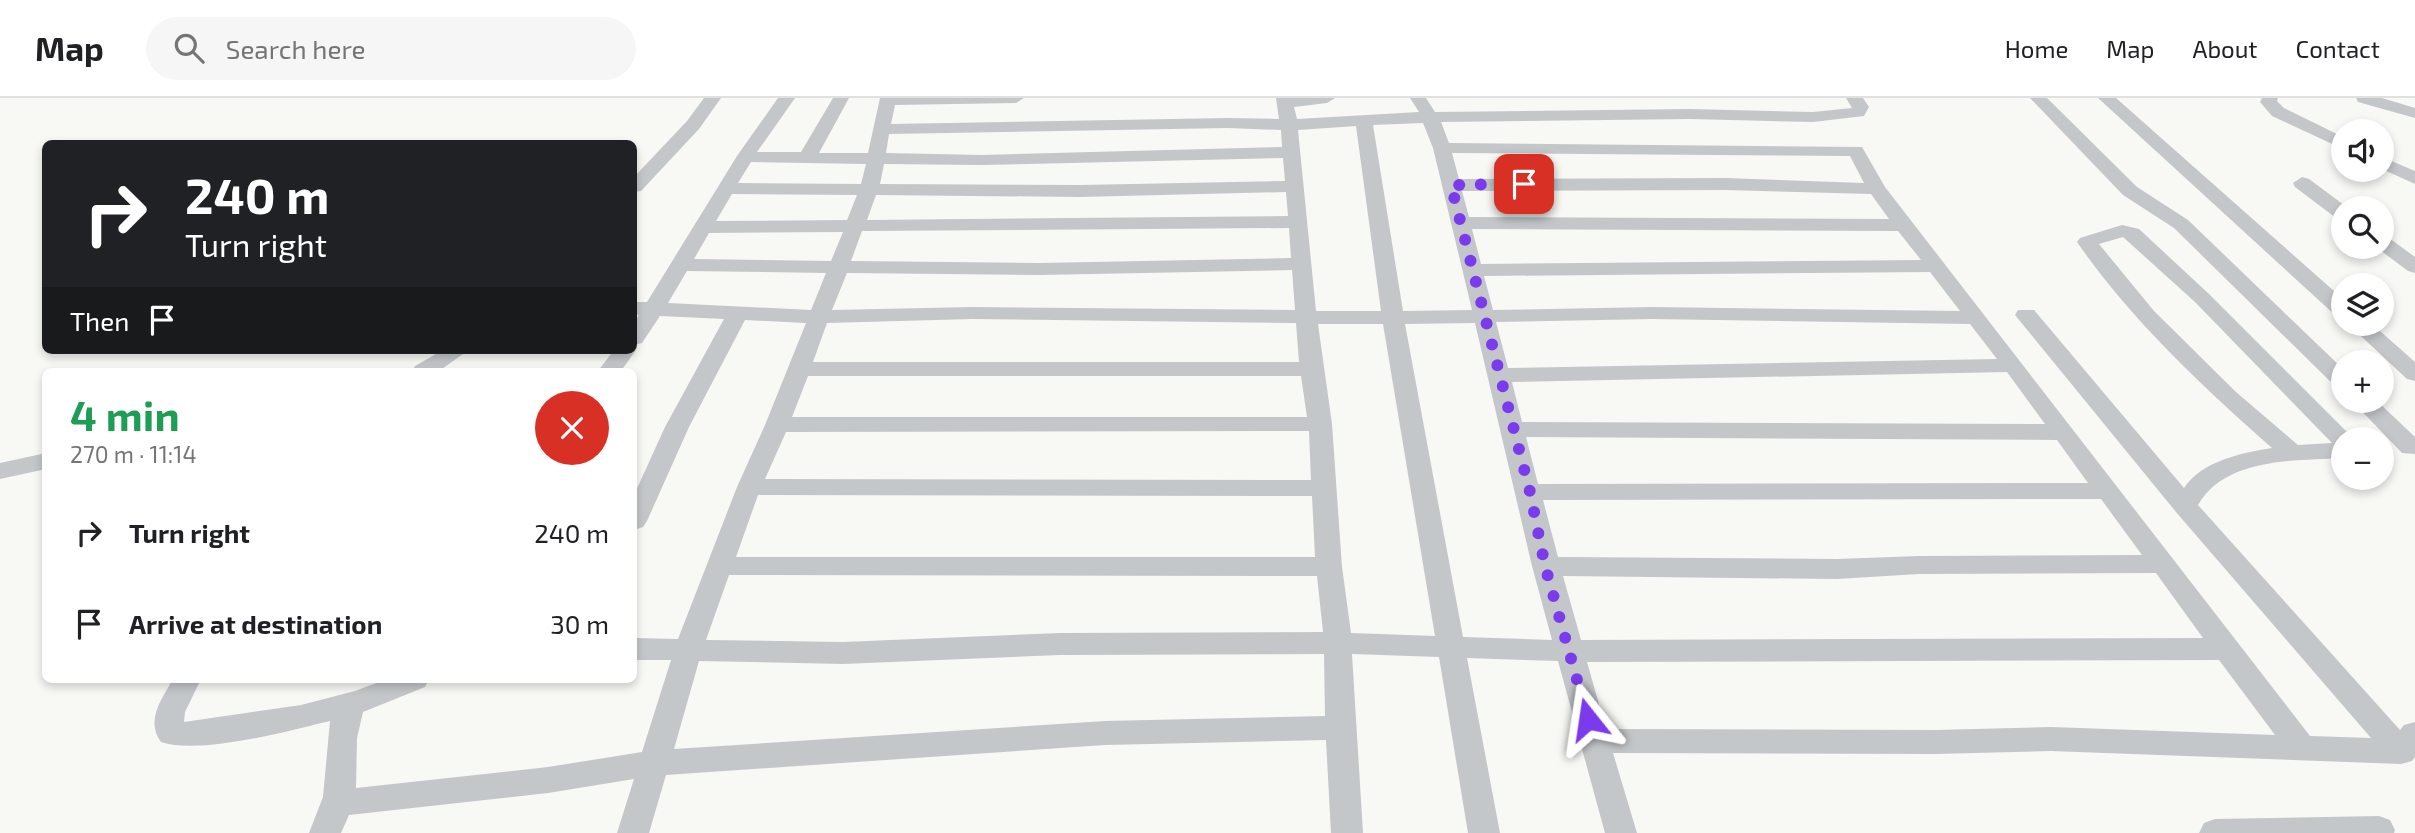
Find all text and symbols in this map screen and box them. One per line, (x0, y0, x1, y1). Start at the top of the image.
search box (146, 17, 636, 80)
text: Map (35, 28, 104, 68)
icon: search (170, 29, 208, 67)
text: Search here (226, 33, 365, 64)
text: Home (2005, 34, 2068, 63)
text: Map (2106, 34, 2154, 63)
text: About (2192, 34, 2258, 63)
text: Contact (2296, 34, 2380, 63)
map controls (2331, 119, 2394, 490)
button: sound (2331, 119, 2394, 182)
pin (1494, 154, 1554, 214)
text: 240 m (185, 165, 329, 224)
icon: arrive (1505, 165, 1543, 203)
icon: right (70, 168, 161, 259)
button: search (2331, 196, 2394, 259)
text: Turn right (185, 225, 327, 263)
button: layers (2331, 273, 2394, 336)
icon: arrive (143, 301, 181, 339)
text: Then (70, 305, 129, 336)
button: + (2331, 350, 2394, 413)
text: 4 min (70, 389, 180, 439)
button: close (535, 391, 609, 465)
button: − (2331, 427, 2394, 490)
text: 270 m · 11:14 (70, 440, 197, 468)
icon: right (70, 514, 108, 552)
text: Turn right (129, 517, 250, 548)
text: 240 m (534, 517, 609, 548)
icon: arrive (70, 605, 108, 643)
text: Arrive at destination (129, 608, 382, 639)
text: 30 m (550, 608, 609, 639)
position arrow (1551, 682, 1625, 756)

